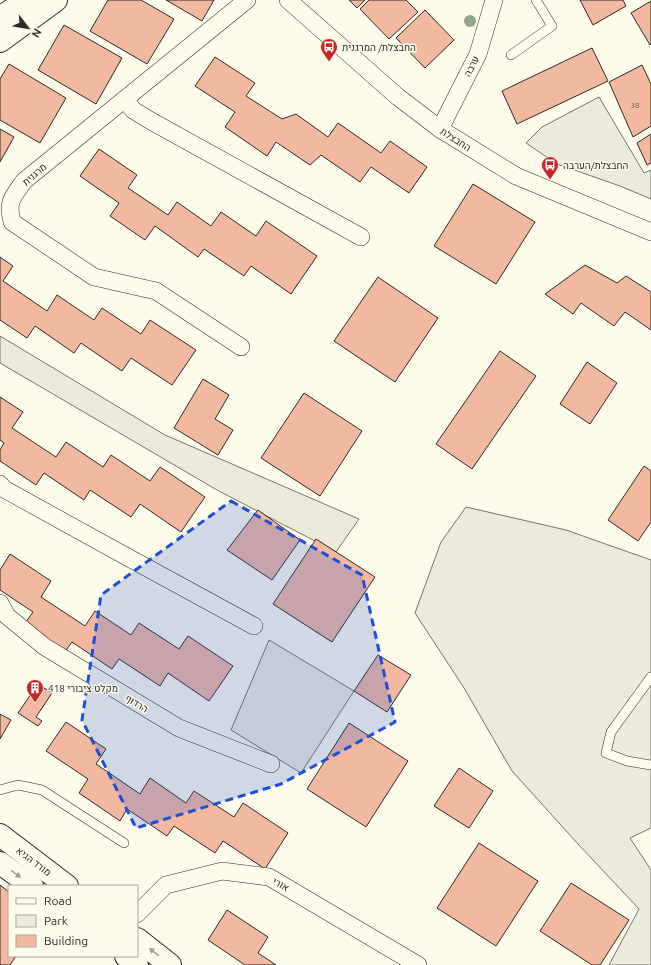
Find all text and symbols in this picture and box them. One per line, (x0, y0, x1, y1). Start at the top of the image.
north arrow (8, 8, 48, 48)
text: N (29, 27, 44, 40)
bus stop icon: החבצלת/ המרגנית (319, 37, 339, 62)
place label: החבצלת/ המרגנית (342, 42, 416, 53)
street label: ערבה (462, 54, 481, 78)
house number: 38 (630, 101, 640, 110)
street label: החבצלת (438, 126, 473, 153)
bus stop icon: החבצלת/הערבה (540, 155, 560, 180)
place label: החבצלת/הערבה (563, 160, 629, 171)
street label: מרגנית (20, 161, 49, 188)
building icon: מקלט ציבורי 418 (25, 678, 45, 703)
place label: מקלט ציבורי 418 (48, 683, 118, 694)
street label: הרדוף (123, 692, 150, 715)
street label: מורד הגיא (14, 845, 53, 878)
one-way arrow (11, 870, 21, 878)
street label: אורי (271, 875, 291, 894)
legend (8, 885, 138, 957)
text: Road (44, 894, 72, 907)
text: Park (44, 914, 68, 927)
text: Building (44, 934, 88, 947)
one-way arrow (148, 948, 159, 956)

